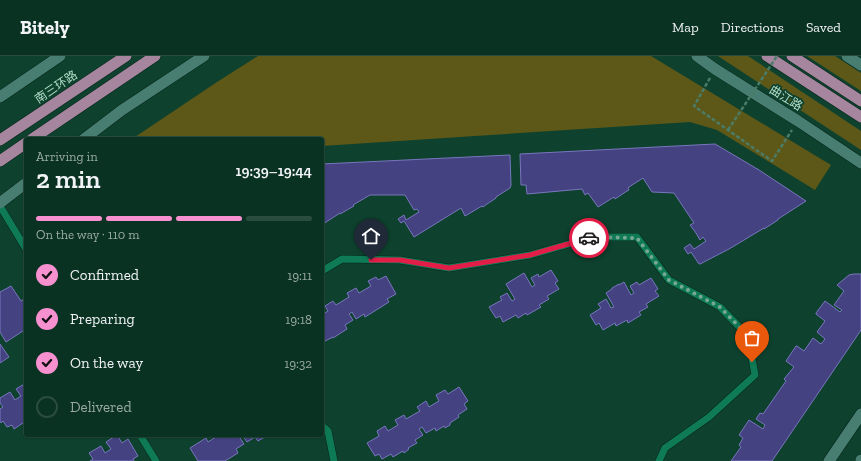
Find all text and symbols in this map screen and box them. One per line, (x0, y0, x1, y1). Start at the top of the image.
text: Bitely (20, 16, 69, 39)
text: Map (672, 19, 699, 36)
text: Directions (721, 19, 784, 36)
text: Saved (806, 19, 841, 36)
street label: 南三环路 (32, 68, 80, 106)
street label: 曲江路 (767, 83, 805, 113)
text: Arriving in (36, 149, 98, 164)
text: 19:39–19:44 (236, 162, 312, 180)
text: 2 min (36, 163, 100, 195)
courier (569, 218, 609, 258)
pin (354, 219, 388, 260)
icon: home (360, 225, 382, 247)
text: On the way · 110 m (36, 227, 139, 242)
icon: car (578, 227, 600, 249)
icon: check (36, 264, 58, 286)
text: Confirmed (70, 266, 139, 284)
text: 19:11 (287, 268, 312, 283)
icon: check (36, 308, 58, 330)
text: Preparing (70, 310, 135, 328)
text: 19:18 (285, 312, 312, 327)
pin (735, 321, 769, 362)
icon: bag (741, 327, 763, 349)
icon: check (36, 352, 58, 374)
text: On the way (70, 354, 143, 372)
text: 19:32 (284, 356, 312, 371)
text: Delivered (70, 398, 132, 416)

